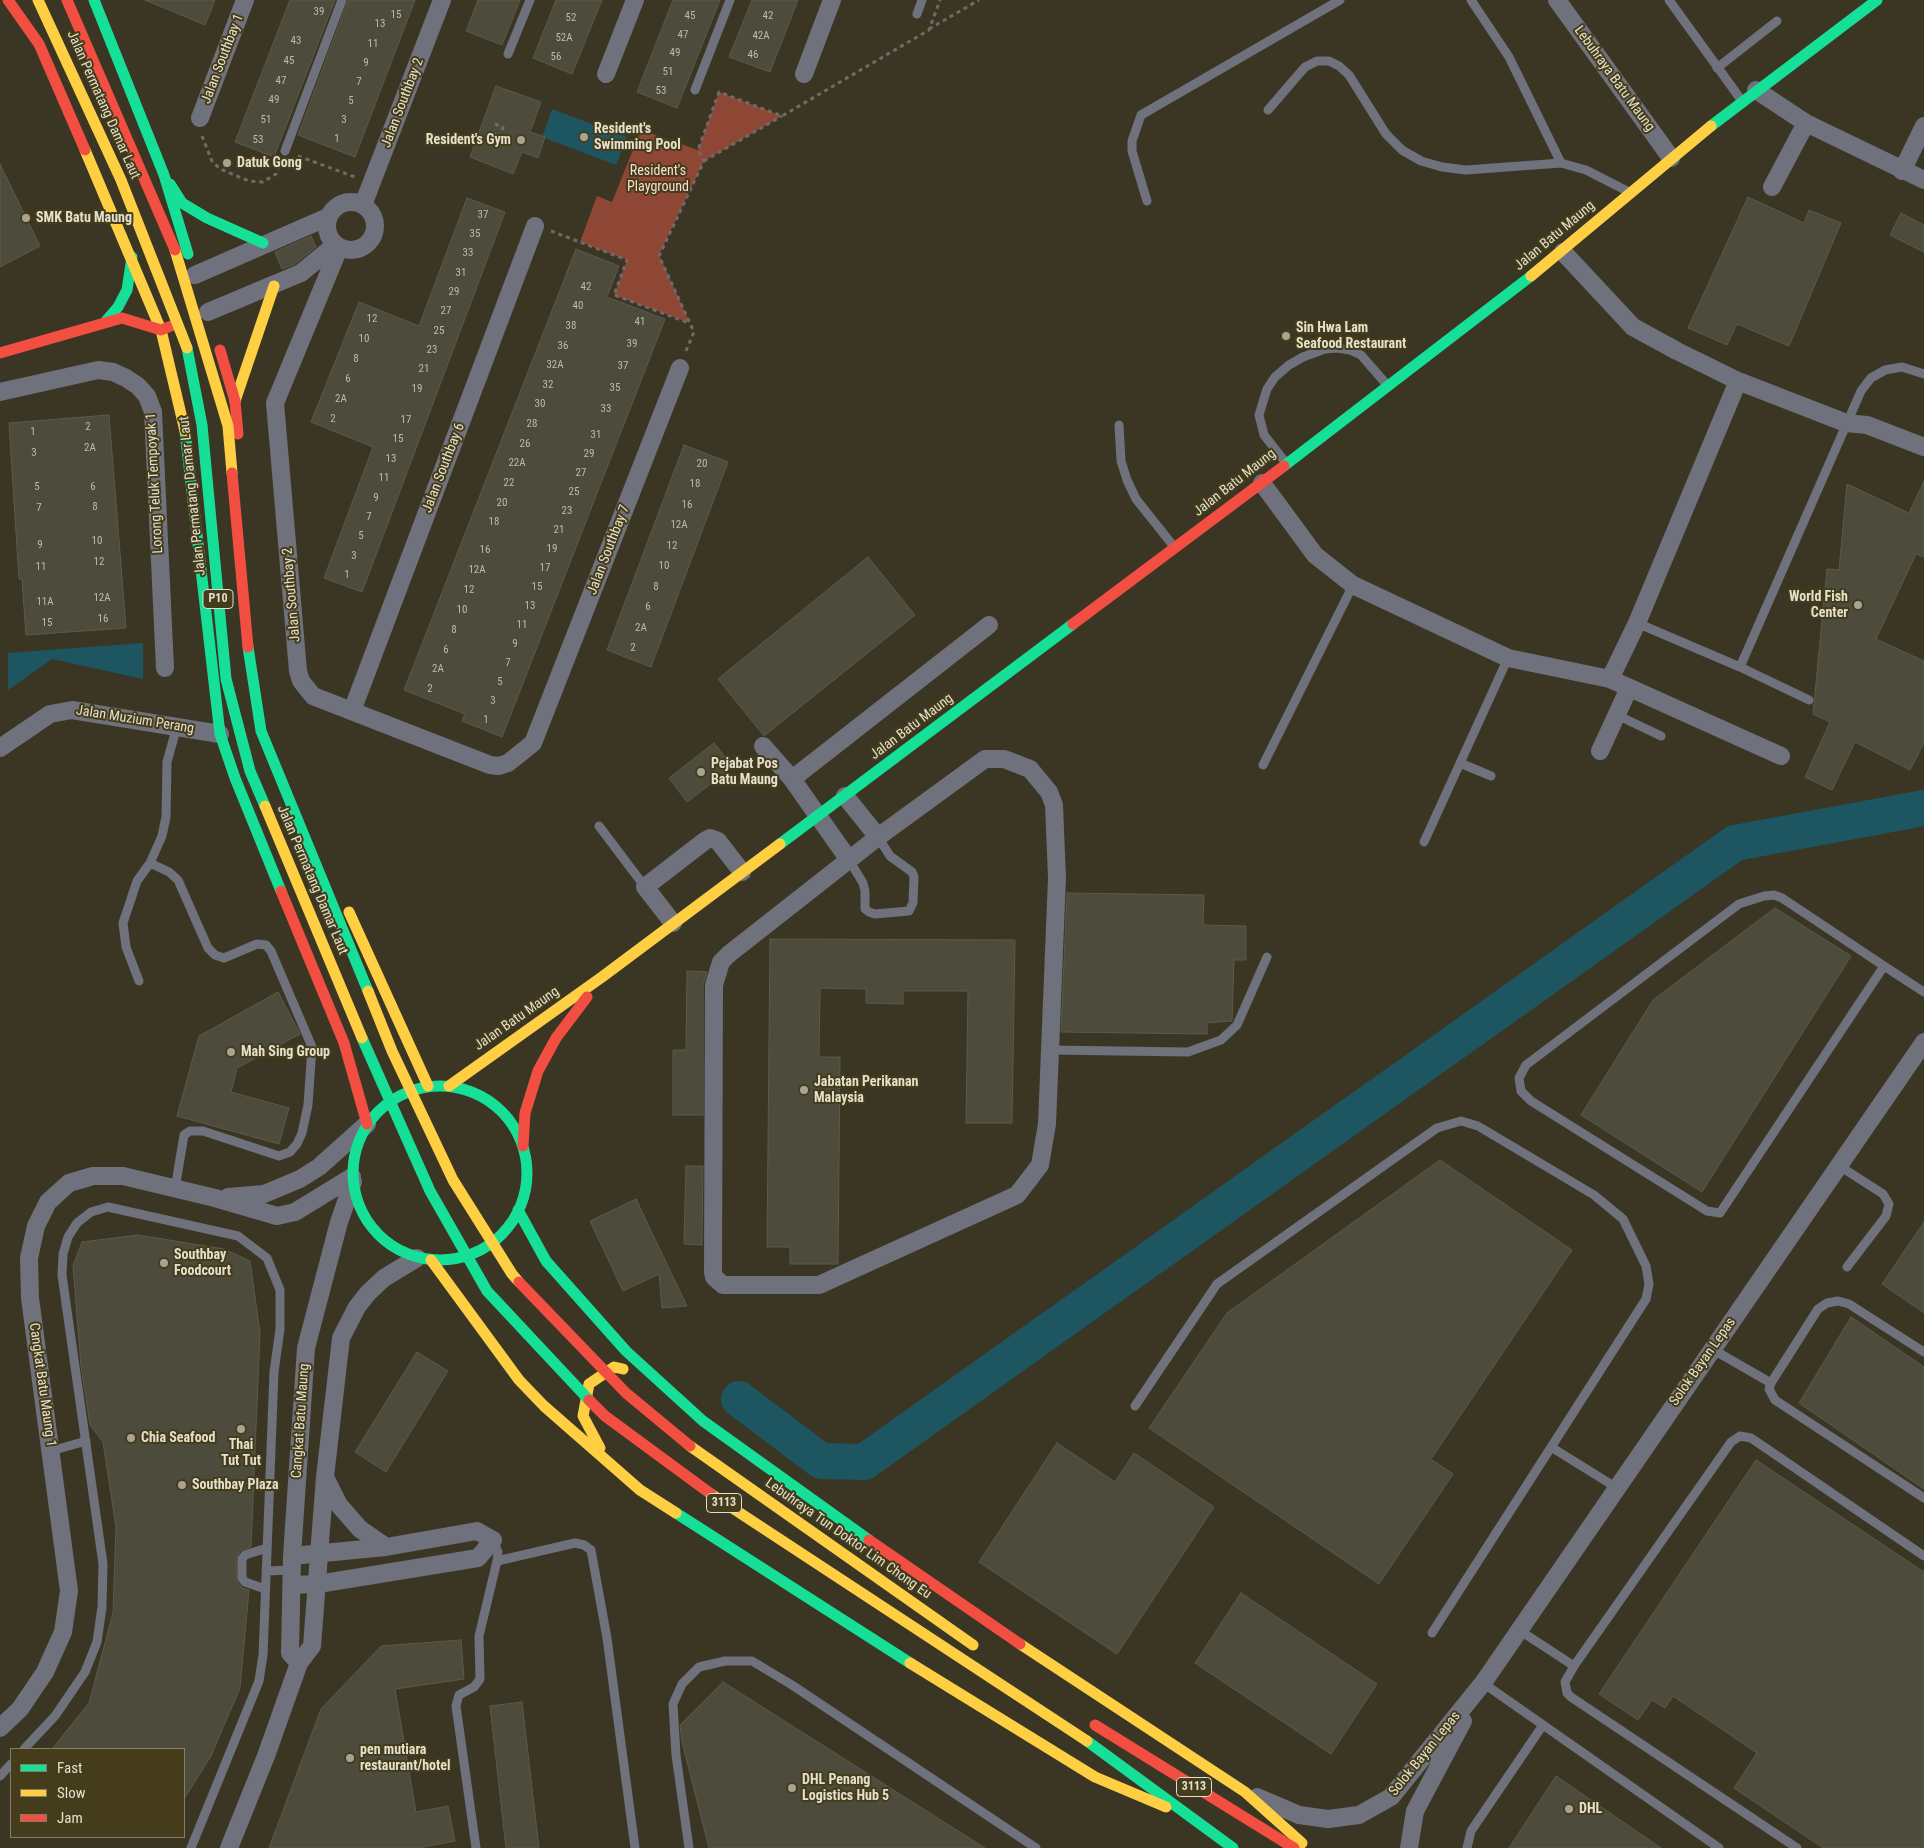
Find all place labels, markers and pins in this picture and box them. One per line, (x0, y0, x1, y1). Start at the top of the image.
place label: Resident's Swimming Pool (594, 121, 681, 154)
marker: Resident's Swimming Pool (578, 131, 590, 143)
place label: Resident's Gym (426, 132, 511, 148)
marker: Resident's Gym (515, 134, 527, 146)
place label: Datuk Gong (237, 155, 302, 171)
marker: Datuk Gong (221, 157, 233, 169)
place label: SMK Batu Maung (36, 210, 132, 226)
marker: SMK Batu Maung (20, 212, 32, 224)
place label: Sin Hwa Lam Seafood Restaurant (1296, 320, 1406, 352)
marker: Sin Hwa Lam Seafood Restaurant (1280, 330, 1292, 342)
place label: World Fish Center (1789, 589, 1848, 622)
marker: World Fish Center (1852, 599, 1864, 611)
place label: Pejabat Pos Batu Maung (711, 756, 778, 789)
marker: Pejabat Pos Batu Maung (695, 766, 707, 778)
place label: Mah Sing Group (241, 1044, 330, 1060)
marker: Mah Sing Group (225, 1046, 237, 1058)
place label: Jabatan Perikanan Malaysia (814, 1074, 918, 1106)
marker: Jabatan Perikanan Malaysia (798, 1084, 810, 1096)
place label: Southbay Foodcourt (174, 1247, 231, 1280)
marker: Southbay Foodcourt (158, 1257, 170, 1269)
marker: Thai Tut Tut (235, 1423, 247, 1435)
place label: Chia Seafood (141, 1430, 216, 1446)
marker: Chia Seafood (125, 1432, 137, 1444)
place label: Thai Tut Tut (221, 1437, 261, 1470)
place label: Southbay Plaza (192, 1477, 278, 1493)
marker: Southbay Plaza (176, 1479, 188, 1491)
place label: pen mutiara restaurant/hotel (360, 1742, 451, 1774)
marker: pen mutiara restaurant/hotel (344, 1752, 356, 1764)
place label: DHL Penang Logistics Hub 5 (802, 1772, 889, 1804)
marker: DHL Penang Logistics Hub 5 (786, 1782, 798, 1794)
place label: DHL (1579, 1801, 1602, 1817)
marker: DHL (1563, 1803, 1575, 1815)

